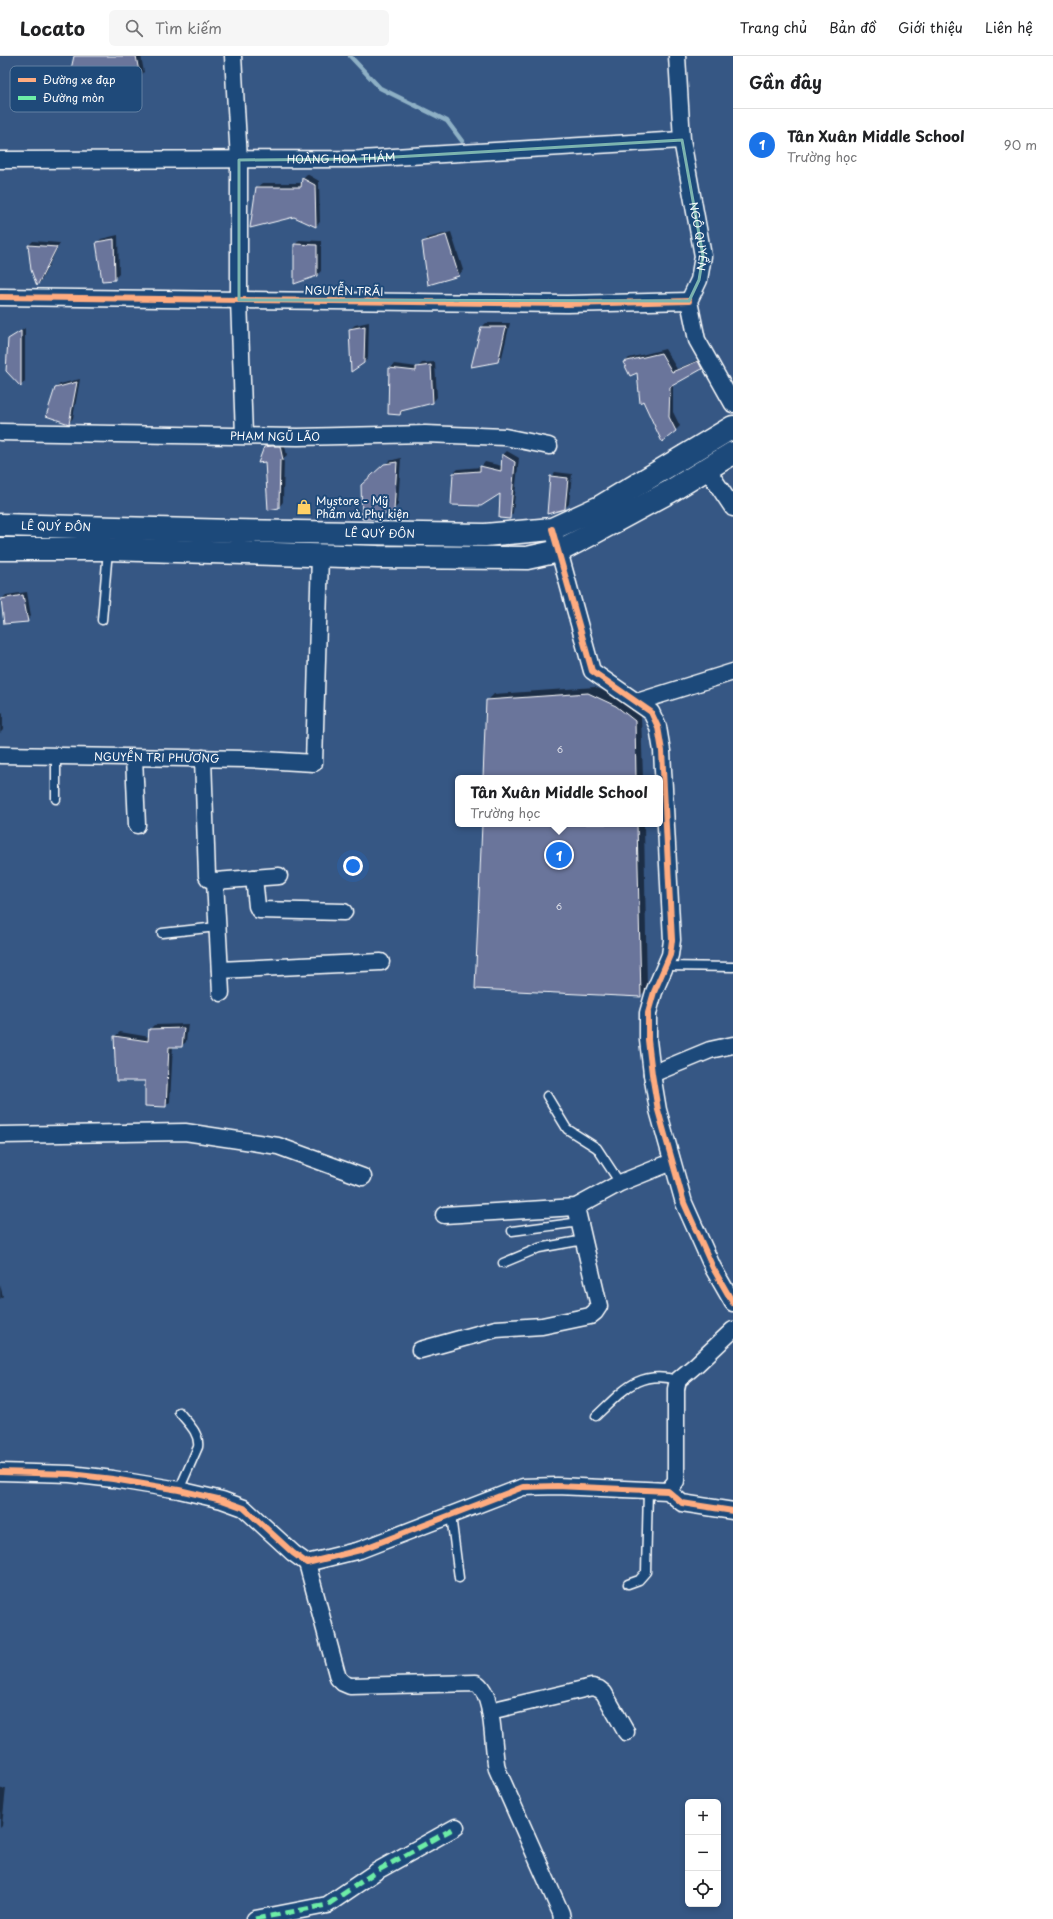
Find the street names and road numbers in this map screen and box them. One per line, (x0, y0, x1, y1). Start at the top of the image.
street label: HOÀNG HOA THÁM (287, 148, 396, 167)
street label: NGÔ QUYỀN (685, 200, 712, 272)
street label: NGUYỄN TRÃI (304, 280, 384, 300)
street label: PHẠM NGŨ LÃO (230, 427, 320, 445)
street label: LÊ QUÝ ĐÔN (21, 517, 91, 535)
street label: LÊ QUÝ ĐÔN (345, 524, 415, 542)
street label: NGUYỄN TRI PHƯƠNG (94, 747, 220, 767)

